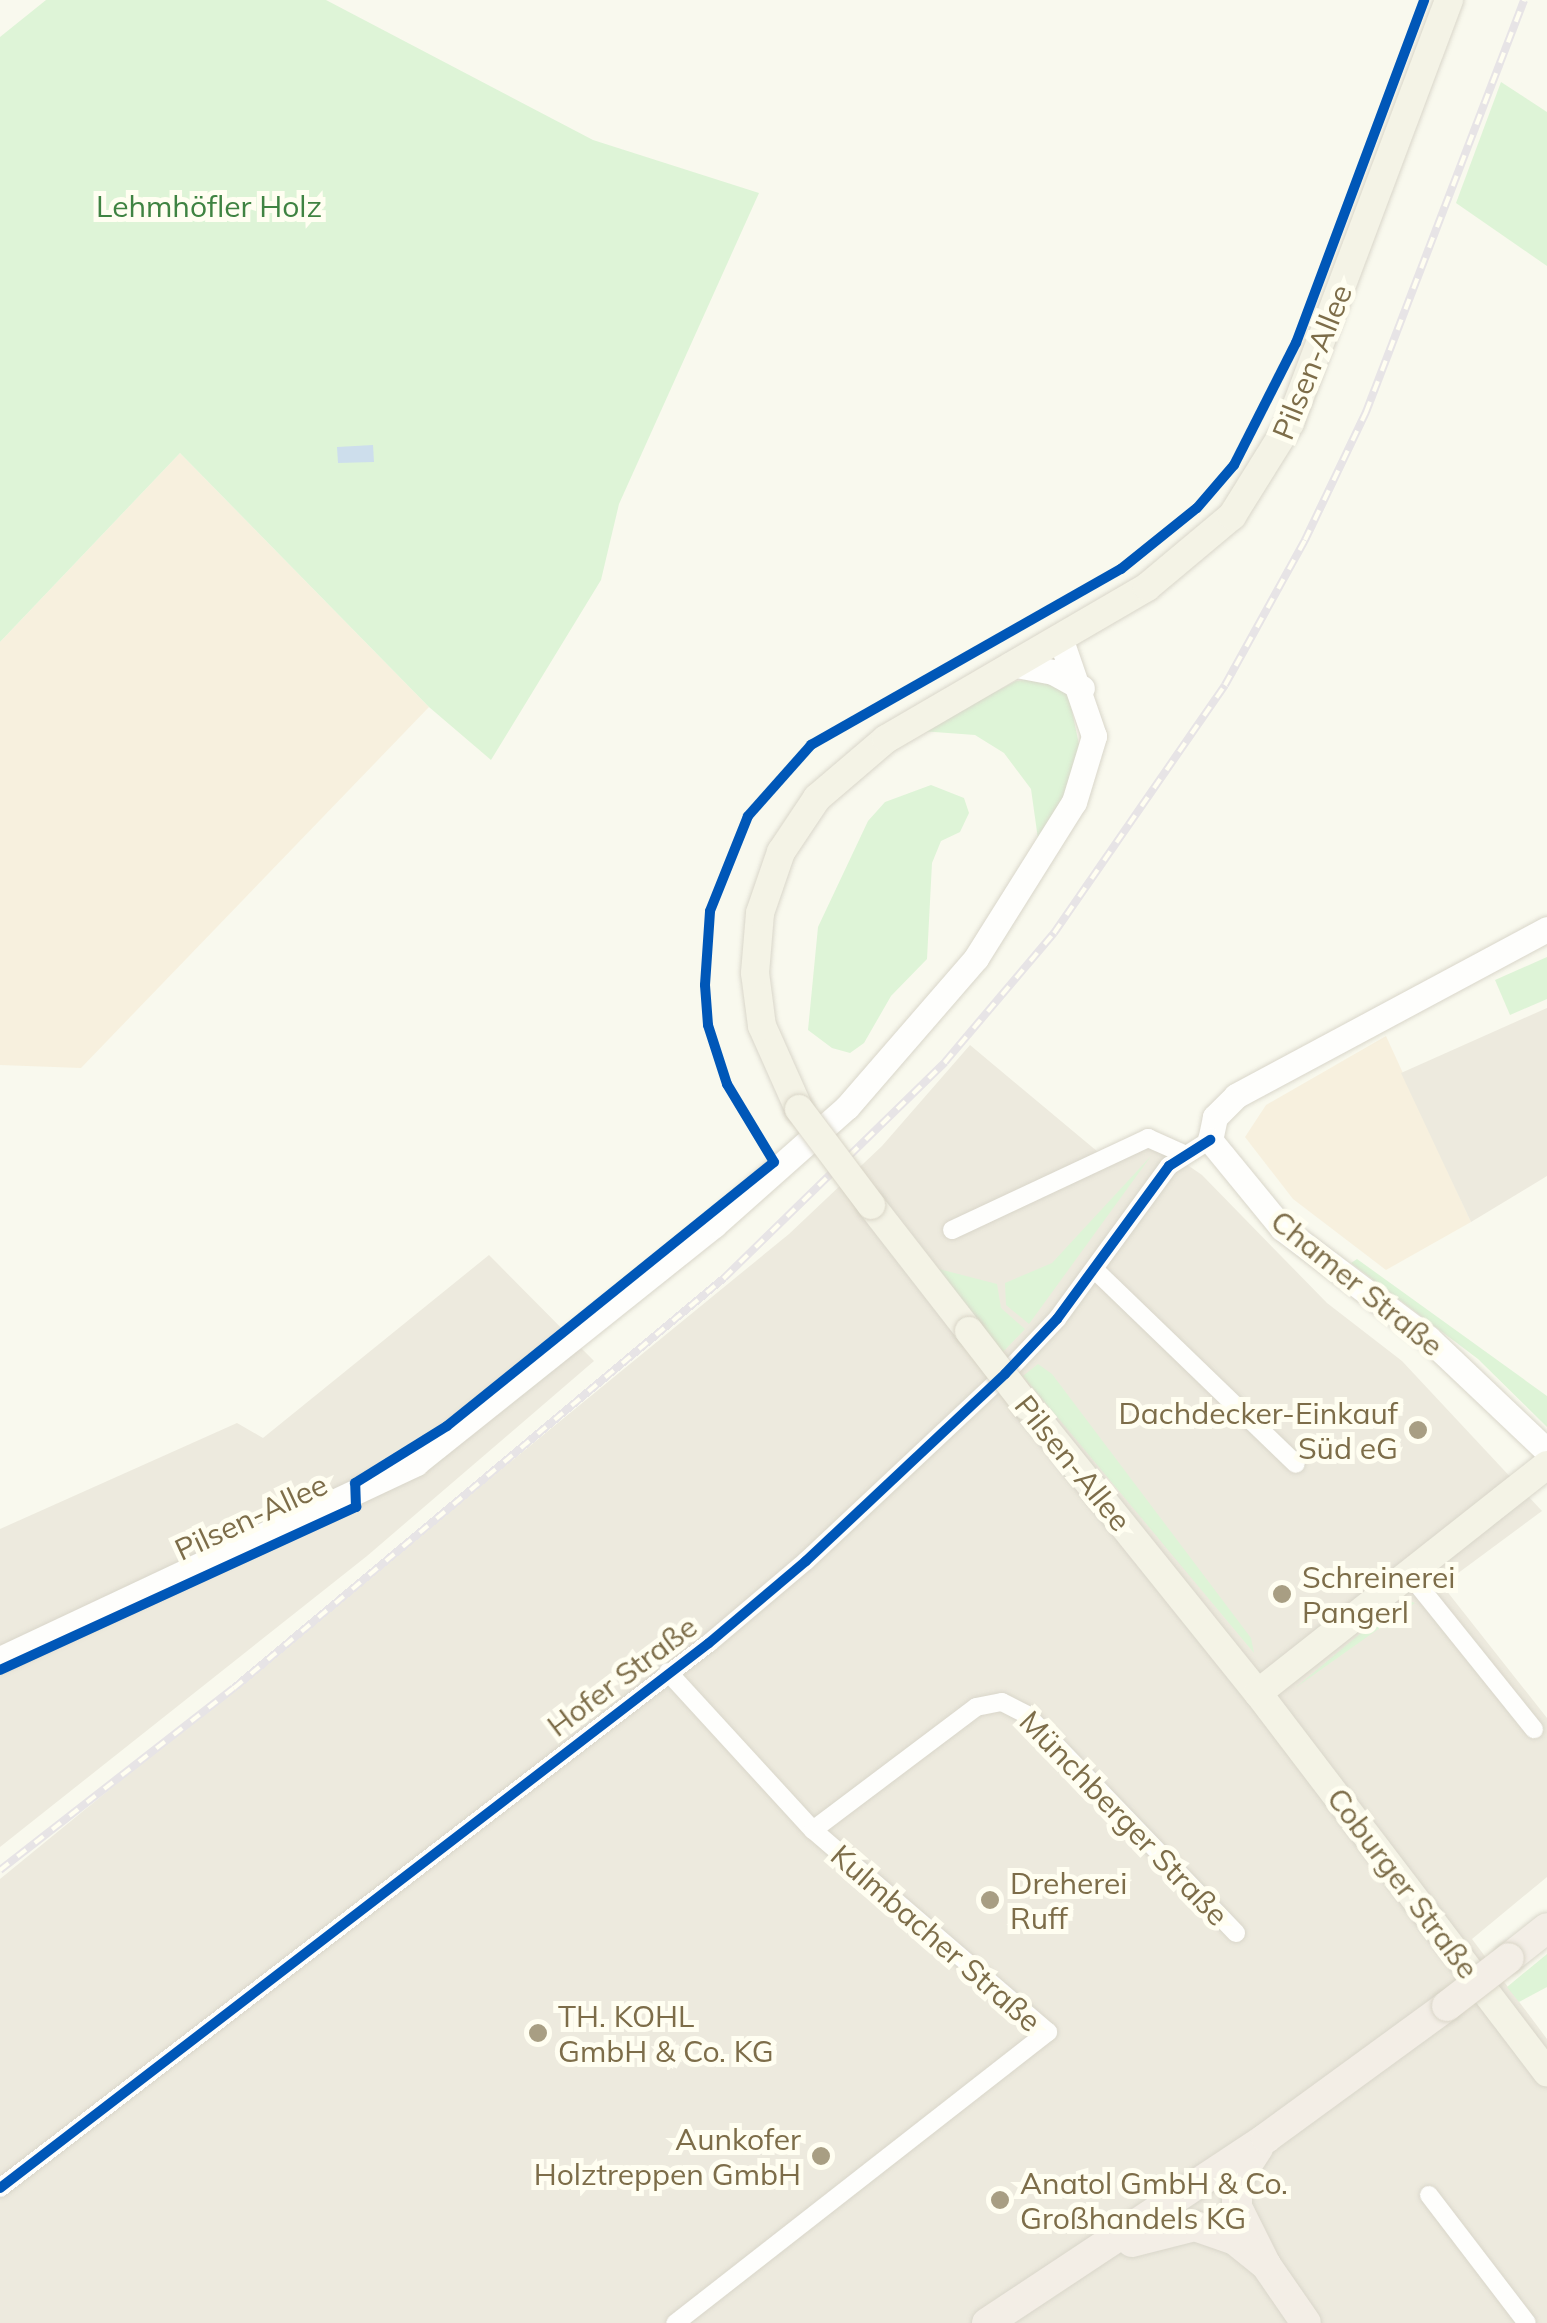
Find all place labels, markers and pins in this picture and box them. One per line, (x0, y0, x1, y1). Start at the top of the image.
place label: Dachdecker-Einkauf Süd eG (1118, 1395, 1398, 1466)
marker: Dachdecker-Einkauf Süd eG (1407, 1419, 1429, 1441)
place label: Schreinerei Pangerl (1302, 1559, 1455, 1630)
marker: Schreinerei Pangerl (1271, 1583, 1293, 1605)
place label: Dreherei Ruff (1010, 1865, 1127, 1936)
marker: Dreherei Ruff (979, 1889, 1001, 1911)
place label: TH. KOHL GmbH & Co. KG (558, 1998, 774, 2068)
marker: TH. KOHL GmbH & Co. KG (527, 2022, 549, 2044)
place label: Aunkofer Holztreppen GmbH (534, 2121, 801, 2192)
marker: Aunkofer Holztreppen GmbH (810, 2145, 832, 2167)
place label: Anatol GmbH & Co. Großhandels KG (1020, 2165, 1288, 2236)
marker: Anatol GmbH & Co. Großhandels KG (989, 2189, 1011, 2211)

